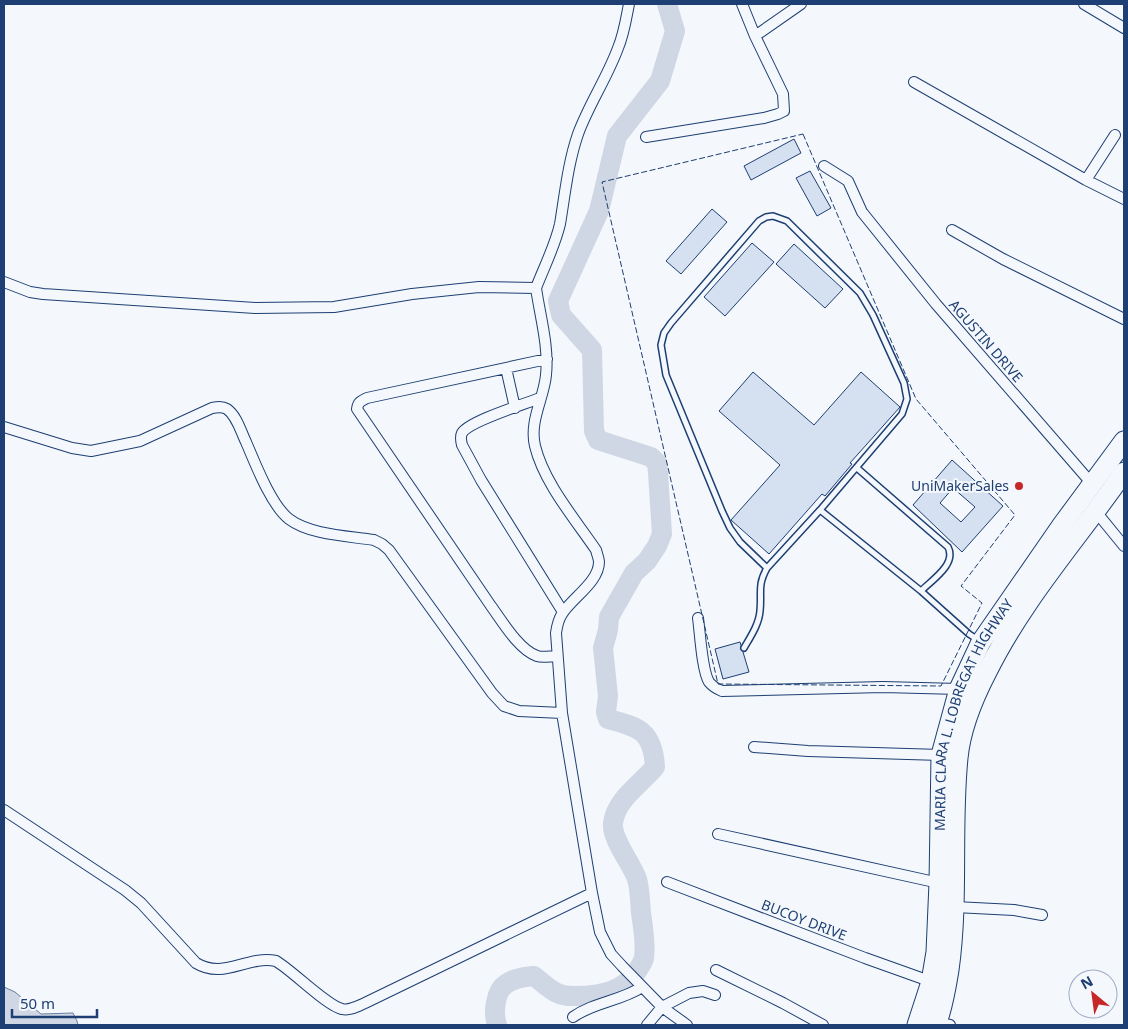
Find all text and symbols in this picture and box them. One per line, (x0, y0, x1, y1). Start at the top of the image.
street label: AGUSTIN DRIVE (945, 295, 1027, 386)
place label: UniMakerSales (911, 476, 1009, 495)
marker: UniMakerSales (1013, 480, 1025, 492)
street label: MARIA CLARA L. LOBREGAT HIGHWAY (930, 595, 1017, 831)
street label: BUCOY DRIVE (759, 895, 850, 945)
north arrow (1068, 969, 1118, 1019)
text: N (1077, 971, 1096, 993)
scale bar (12, 986, 98, 1018)
text: 50 m (20, 993, 55, 1013)

